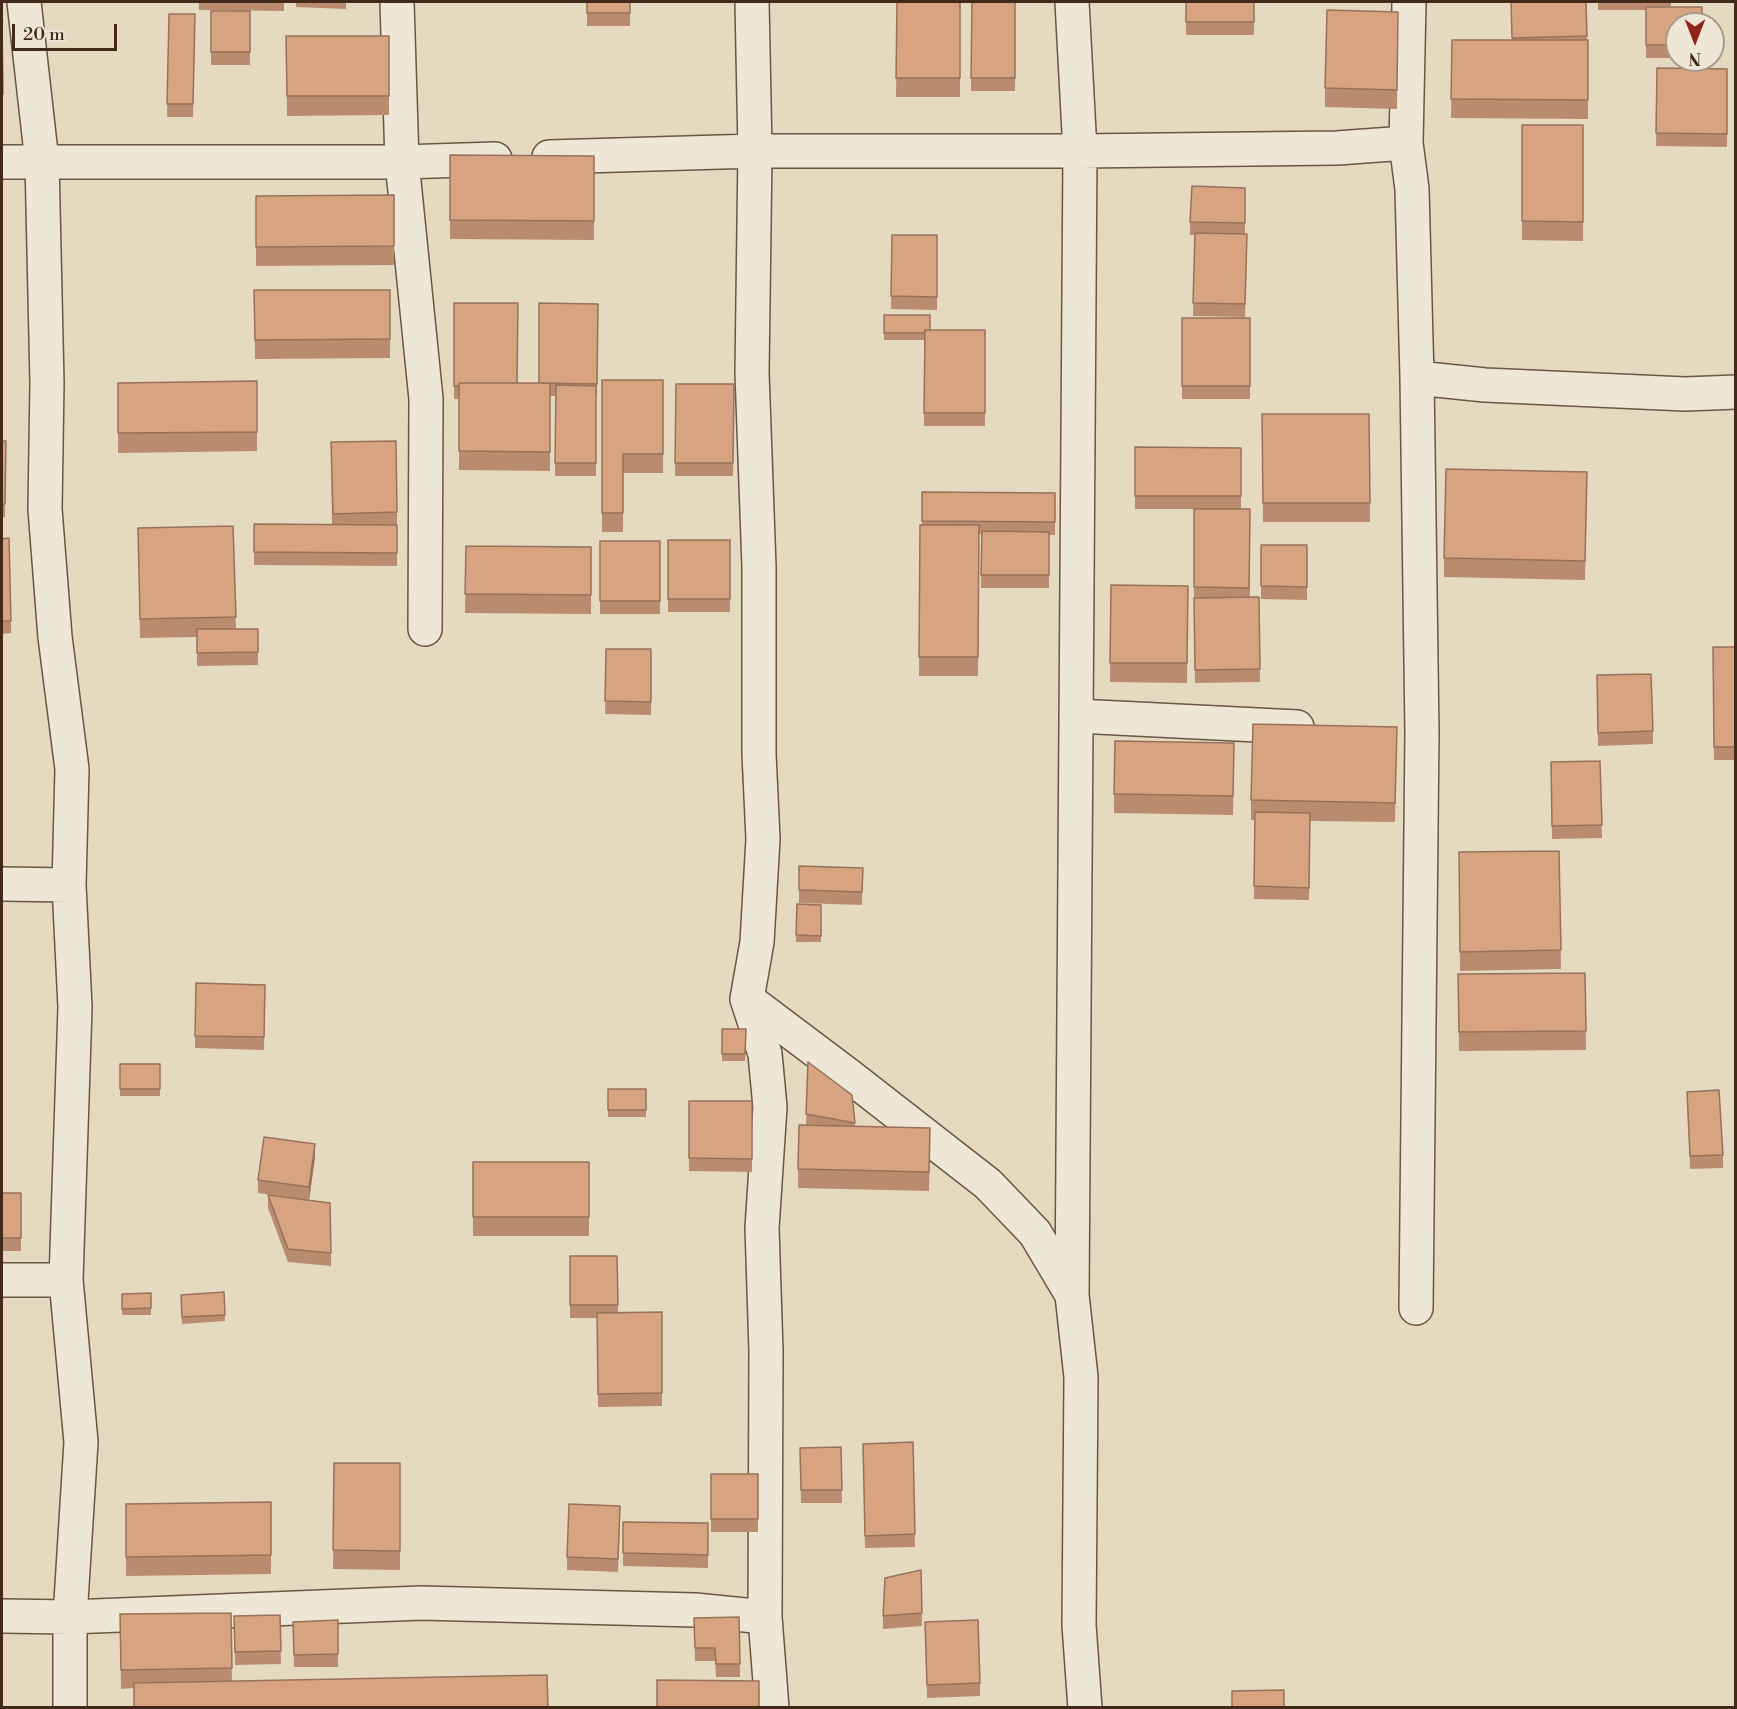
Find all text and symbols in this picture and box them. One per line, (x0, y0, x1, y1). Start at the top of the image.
scale bar (15, 12, 120, 50)
north arrow (1665, 12, 1725, 72)
text: 20 m (23, 23, 65, 46)
text: N (1689, 48, 1701, 68)

